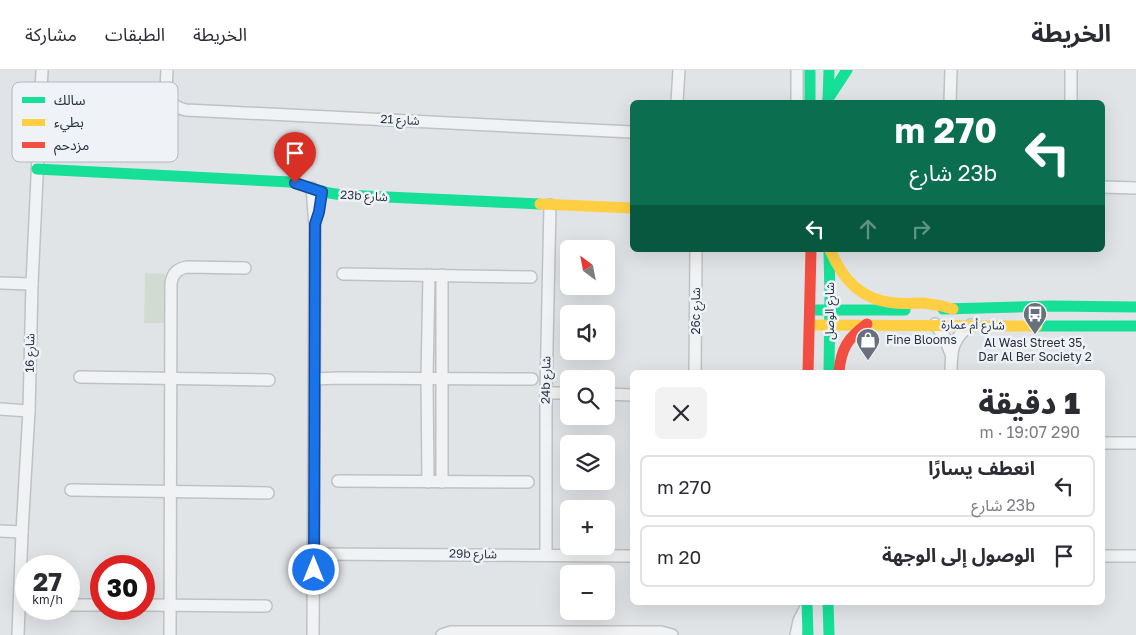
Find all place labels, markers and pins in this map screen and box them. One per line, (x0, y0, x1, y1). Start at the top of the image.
pin (274, 132, 316, 183)
bus stop icon: Al Wasl Street 35, Dar Al Ber Society 2 (1022, 301, 1048, 335)
shop icon: Fine Blooms (855, 327, 881, 361)
place label: Fine Blooms (886, 332, 957, 347)
place label: Al Wasl Street 35, Dar Al Ber Society 2 (978, 335, 1092, 364)

